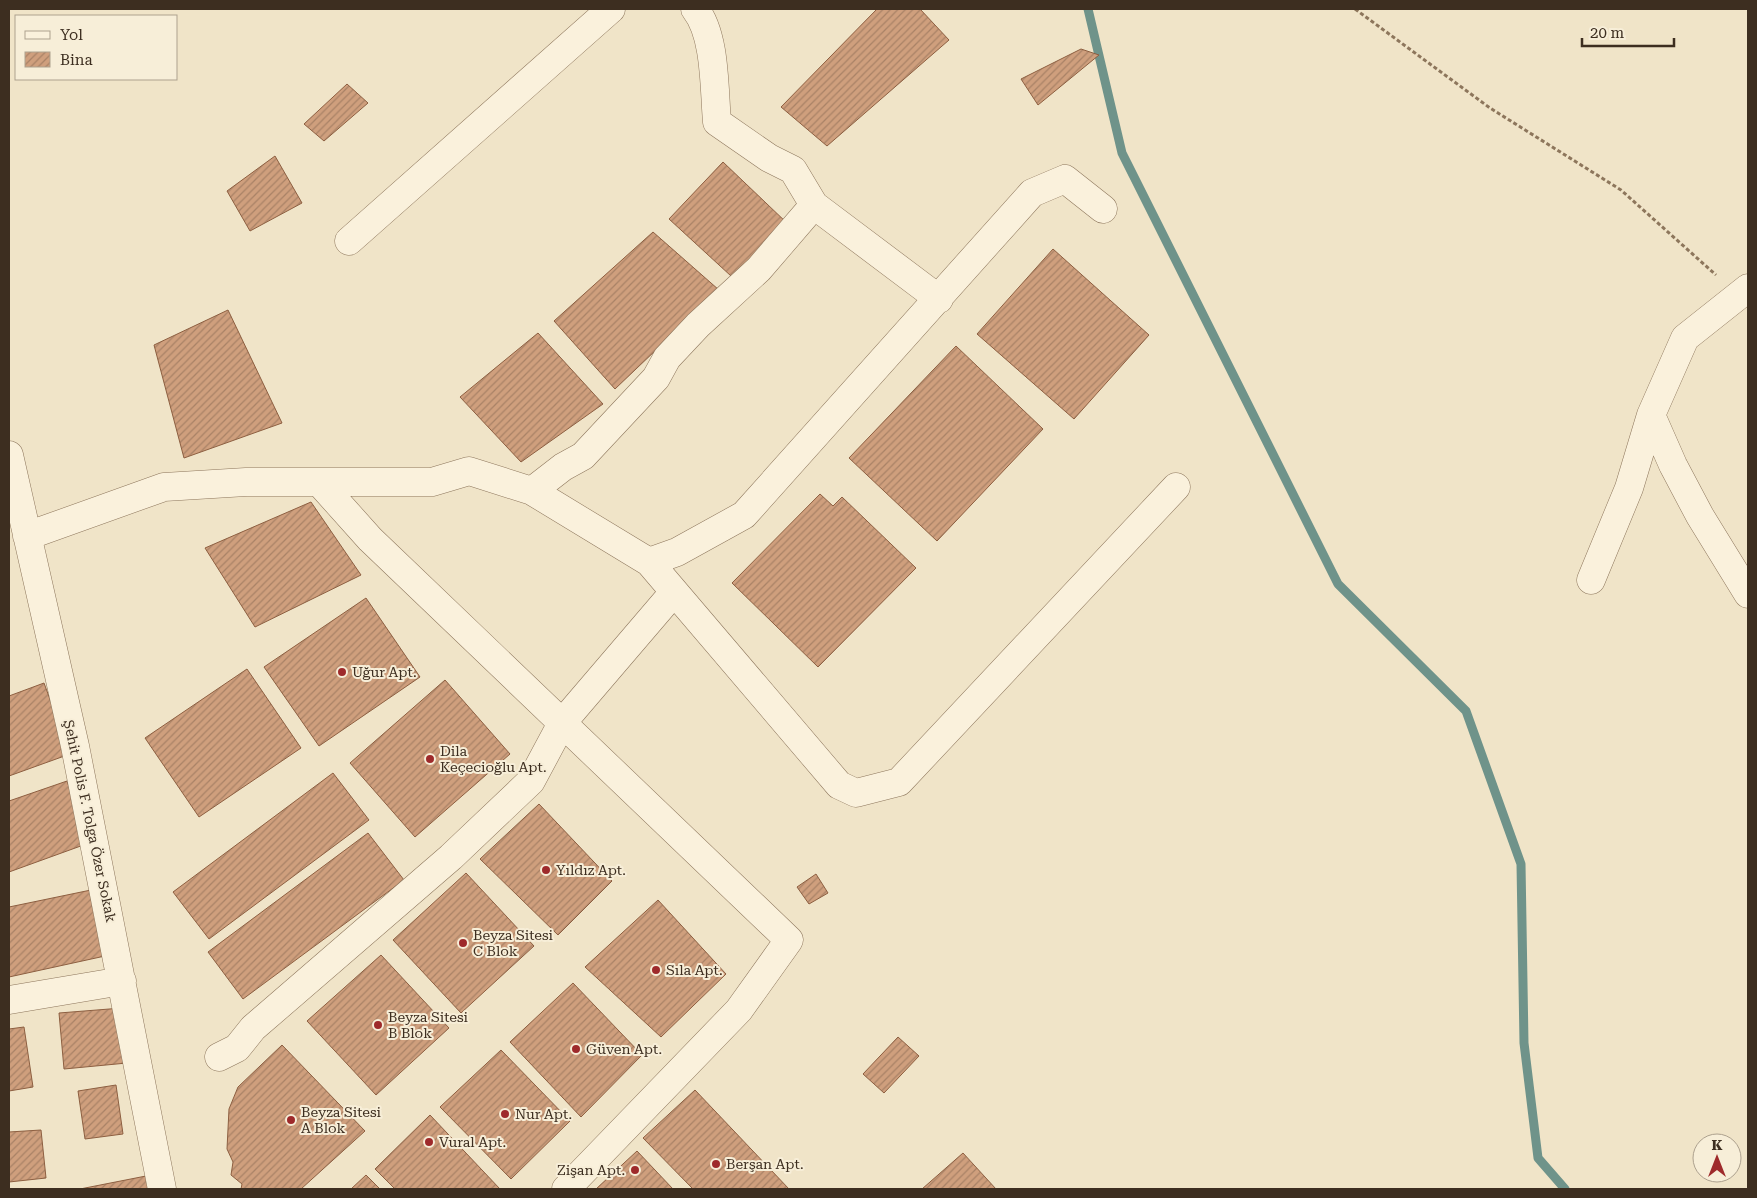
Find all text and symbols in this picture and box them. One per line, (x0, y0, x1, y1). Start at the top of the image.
legend (15, 15, 178, 80)
scale bar (1582, 15, 1674, 47)
text: 20 m (1590, 24, 1625, 42)
text: Yol (60, 26, 83, 44)
text: Bina (60, 51, 93, 69)
place label: Uğur Apt. (352, 664, 417, 680)
marker: Uğur Apt. (336, 666, 348, 678)
street label: Şehit Polis F. Tolga Özer Sokak (61, 718, 119, 924)
place label: Dila Keçecioğlu Apt. (440, 743, 547, 775)
marker: Dila Keçecioğlu Apt. (424, 753, 436, 765)
place label: Yıldız Apt. (556, 862, 626, 878)
marker: Yıldız Apt. (540, 864, 552, 876)
place label: Beyza Sitesi C Blok (473, 927, 554, 959)
marker: Beyza Sitesi C Blok (457, 937, 469, 949)
place label: Sıla Apt. (666, 962, 723, 978)
marker: Sıla Apt. (650, 964, 662, 976)
place label: Beyza Sitesi B Blok (388, 1009, 469, 1041)
marker: Beyza Sitesi B Blok (372, 1019, 384, 1031)
place label: Güven Apt. (586, 1041, 662, 1057)
marker: Güven Apt. (570, 1043, 582, 1055)
place label: Beyza Sitesi A Blok (301, 1104, 382, 1136)
place label: Nur Apt. (515, 1106, 572, 1122)
marker: Nur Apt. (499, 1108, 511, 1120)
marker: Beyza Sitesi A Blok (285, 1114, 297, 1126)
north arrow (1692, 1133, 1742, 1183)
place label: Vural Apt. (439, 1134, 506, 1150)
marker: Vural Apt. (423, 1136, 435, 1148)
text: K (1711, 1137, 1723, 1153)
place label: Berşan Apt. (726, 1156, 804, 1172)
marker: Berşan Apt. (710, 1158, 722, 1170)
place label: Zişan Apt. (557, 1162, 625, 1178)
marker: Zişan Apt. (629, 1164, 641, 1176)

